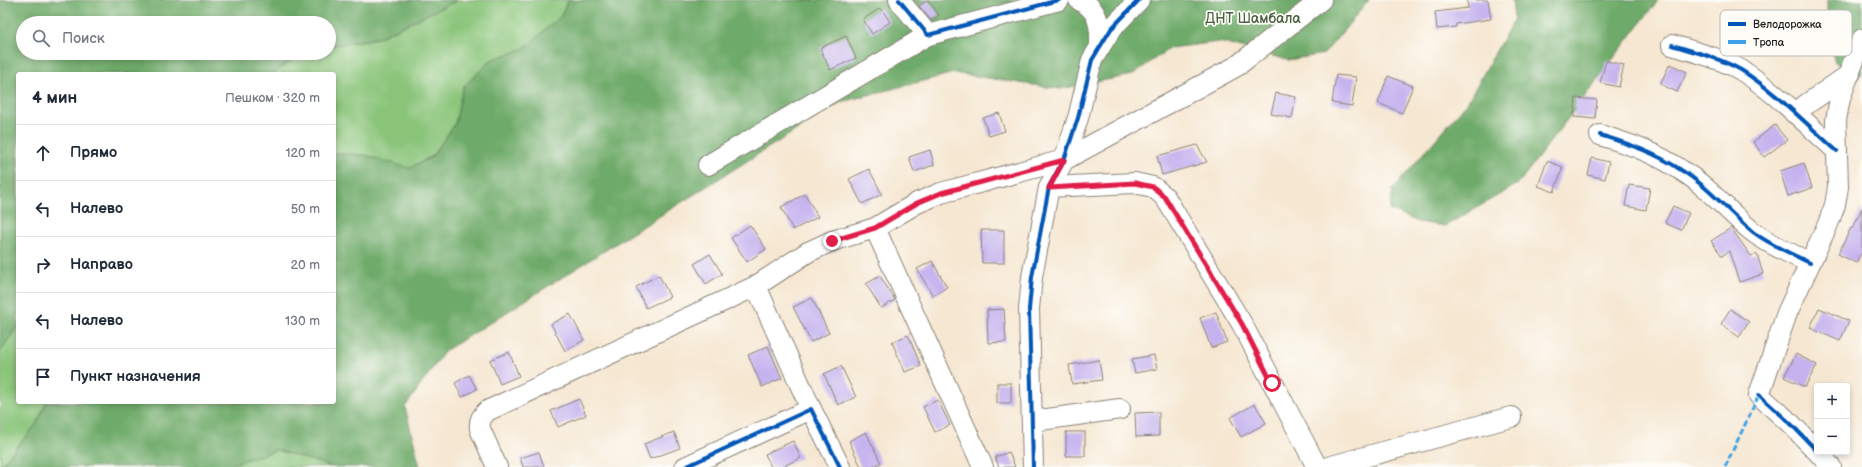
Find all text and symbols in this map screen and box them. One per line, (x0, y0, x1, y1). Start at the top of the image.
park label: ДНТ Шамбала (1205, 10, 1301, 27)
legend (1720, 10, 1852, 56)
search box (16, 16, 336, 60)
text: Велодорожка (1753, 18, 1822, 31)
icon: search (30, 27, 52, 49)
text: Поиск (62, 29, 105, 48)
text: Тропа (1753, 36, 1785, 49)
text: 4 мин (32, 88, 77, 108)
text: Пешком · 320 m (225, 90, 320, 106)
icon: ahead (32, 142, 54, 164)
text: Прямо (70, 143, 117, 162)
text: 120 m (285, 145, 320, 161)
icon: left (32, 198, 54, 220)
text: Налево (70, 199, 123, 218)
text: 50 m (291, 201, 320, 217)
route end (823, 232, 841, 250)
icon: right (32, 254, 54, 276)
text: Направо (70, 255, 133, 274)
text: 20 m (290, 257, 320, 273)
icon: left (32, 310, 54, 332)
text: Налево (70, 311, 123, 330)
text: 130 m (285, 313, 320, 329)
icon: arrive (32, 366, 54, 388)
text: Пункт назначения (70, 367, 201, 386)
route start (1263, 374, 1281, 392)
map controls (1814, 383, 1850, 455)
button: + (1814, 383, 1850, 419)
button: − (1814, 419, 1850, 455)

